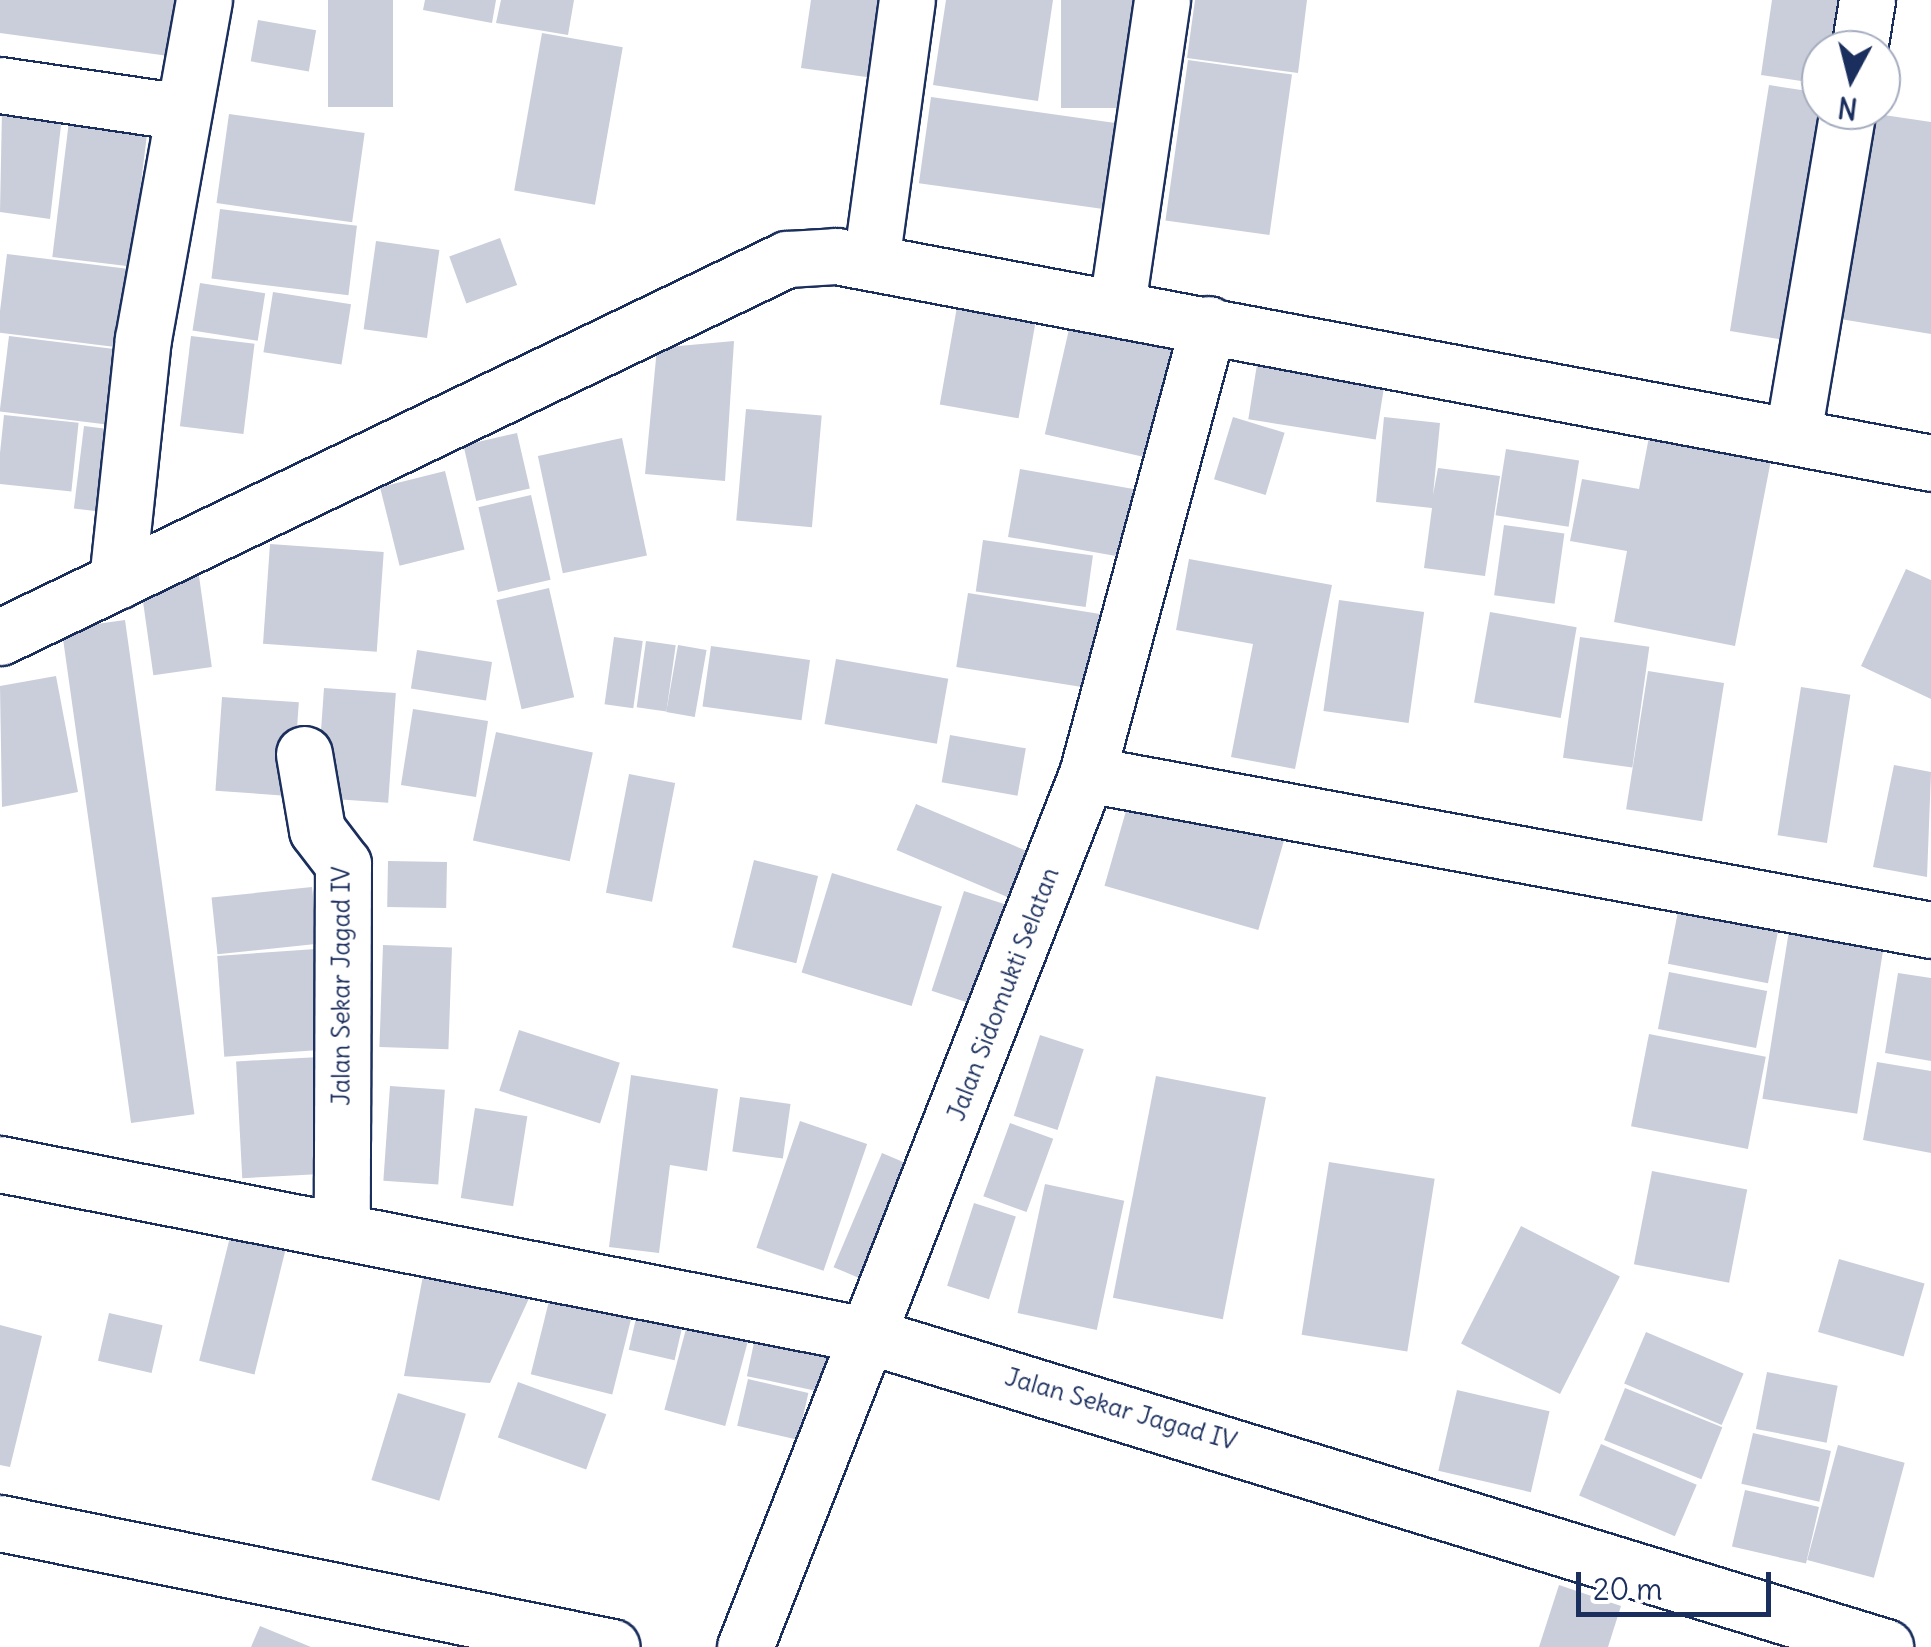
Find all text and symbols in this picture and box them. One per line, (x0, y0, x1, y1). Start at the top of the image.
north arrow (1801, 30, 1901, 130)
text: N (1836, 89, 1859, 127)
street label: Jalan Sidomukti Selatan (941, 863, 1065, 1125)
street label: Jalan Sekar Jagad IV (326, 866, 356, 1106)
street label: Jalan Sekar Jagad IV (1002, 1362, 1240, 1456)
scale bar (1581, 1552, 1776, 1614)
text: 20 m (1593, 1570, 1663, 1608)

